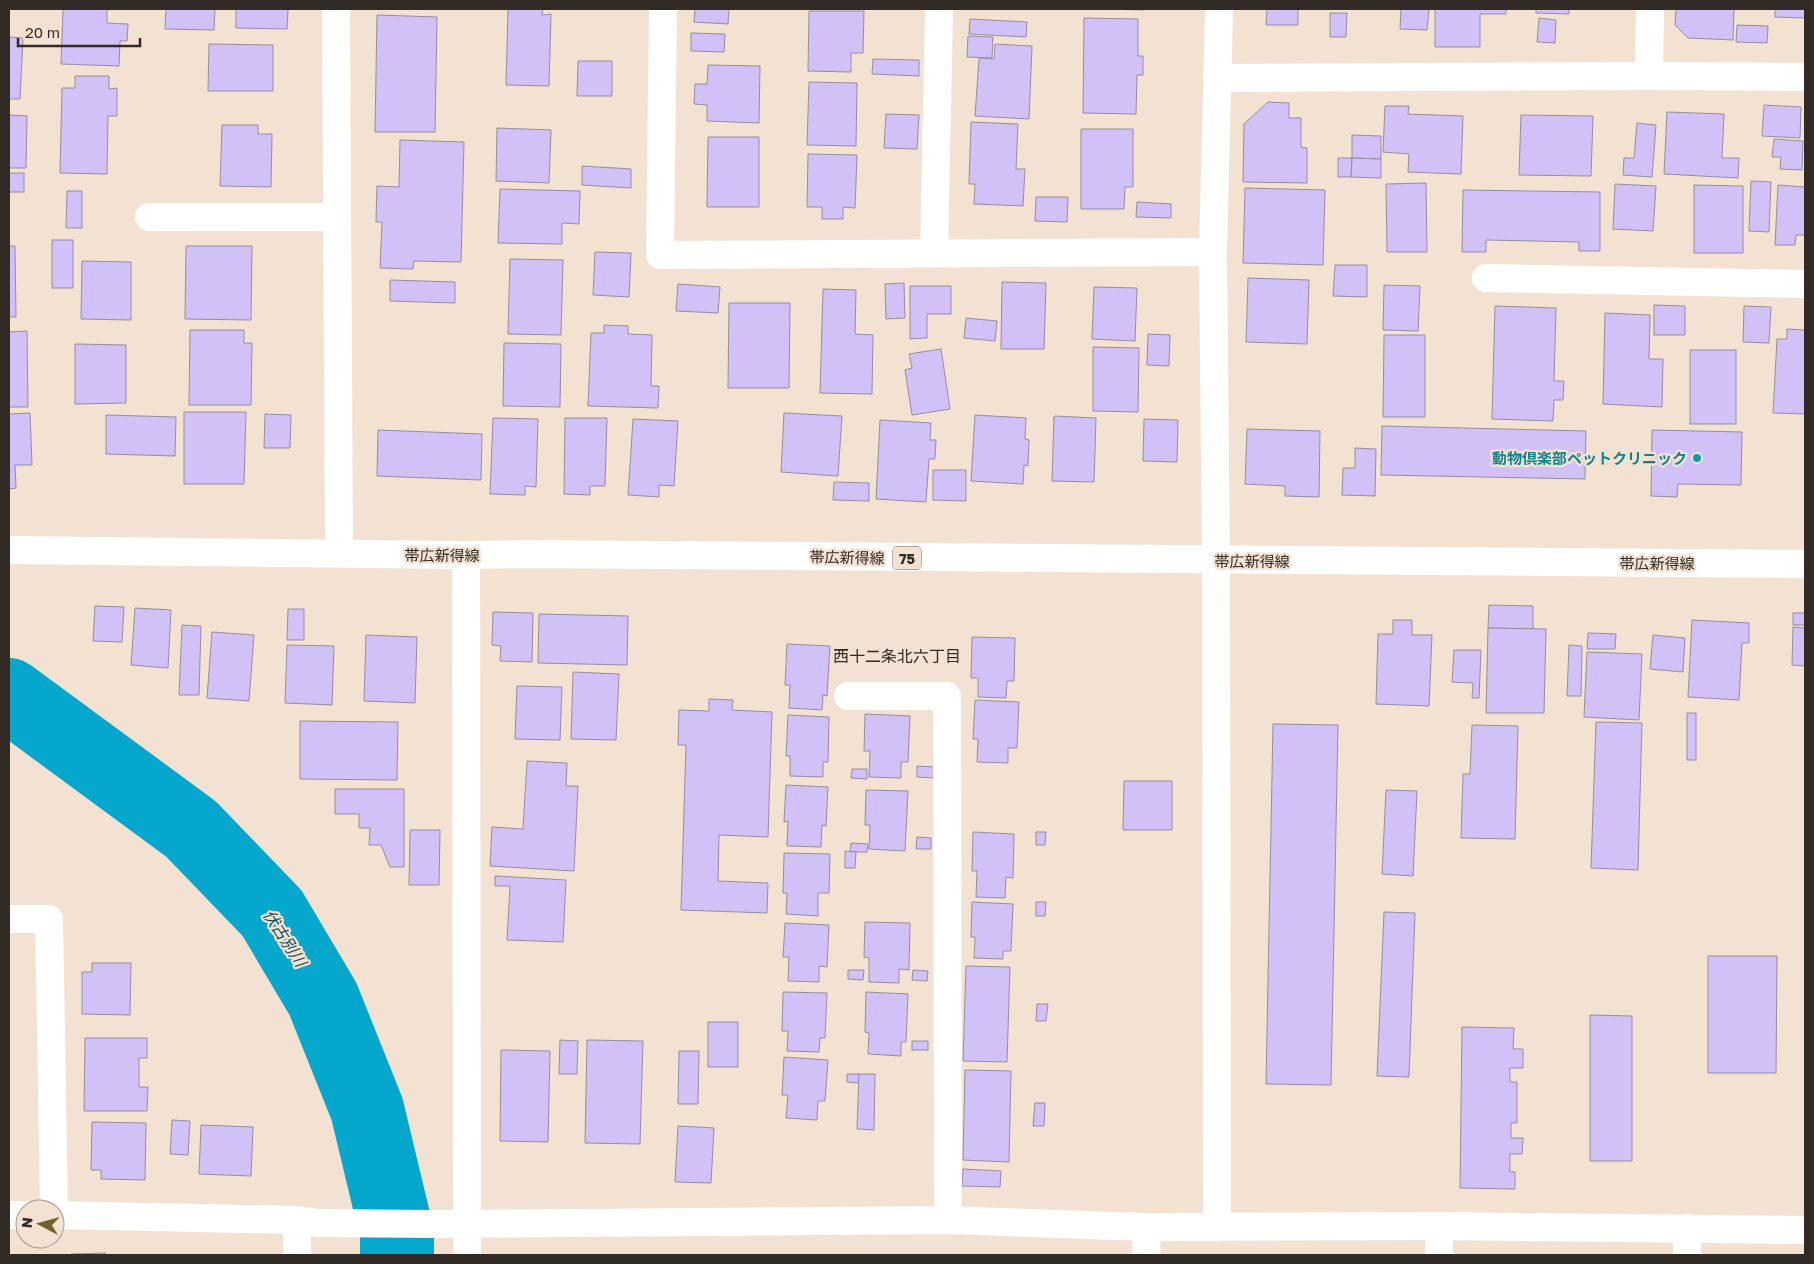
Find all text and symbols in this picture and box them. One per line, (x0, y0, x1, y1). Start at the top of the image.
scale bar (18, 15, 140, 47)
text: 20 m (25, 23, 60, 41)
place label: 動物倶楽部ペットクリニック (1492, 449, 1687, 467)
marker: 動物倶楽部ペットクリニック (1691, 452, 1703, 464)
street label: 帯広新得線 (404, 546, 480, 564)
road number: 75 (893, 546, 921, 570)
street label: 帯広新得線 (809, 547, 885, 567)
street label: 帯広新得線 (1214, 552, 1290, 570)
street label: 帯広新得線 (1619, 554, 1695, 572)
district label: 西十二条北六丁目 (833, 646, 961, 666)
water label: 伏古別川 (259, 906, 312, 972)
north arrow (15, 1199, 65, 1249)
text: N (18, 1216, 36, 1229)

